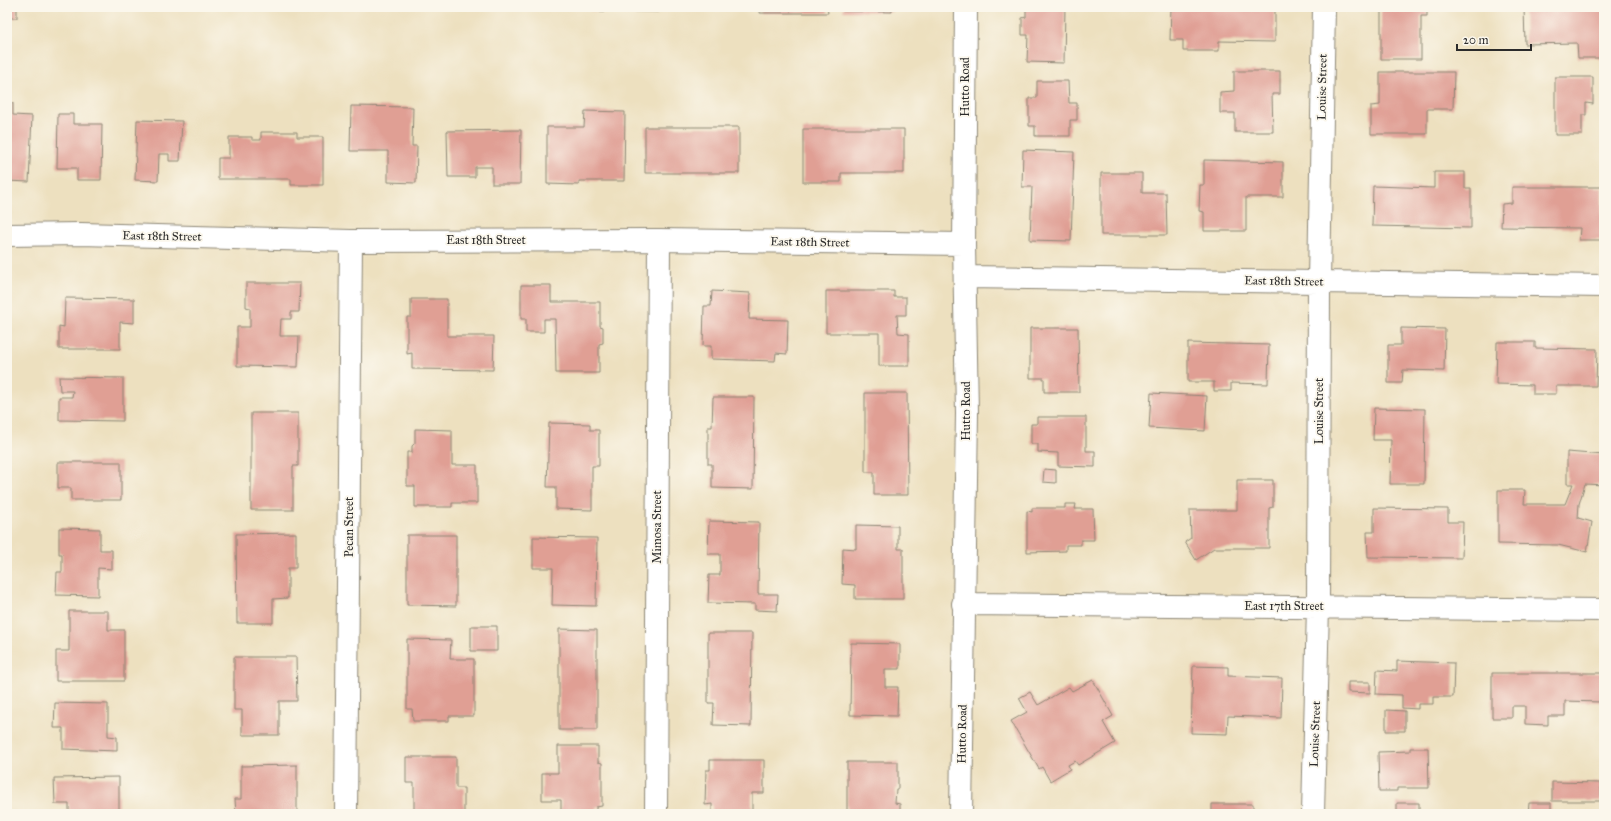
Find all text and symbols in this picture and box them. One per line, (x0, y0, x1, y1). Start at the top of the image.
scale bar (1457, 26, 1531, 52)
text: 20 m (1463, 33, 1489, 47)
street label: Louise Street (1314, 53, 1330, 120)
street label: Hutto Road (958, 57, 972, 117)
street label: East 18th Street (122, 228, 203, 244)
street label: East 18th Street (446, 233, 526, 247)
street label: East 18th Street (770, 234, 851, 250)
street label: East 18th Street (1244, 273, 1325, 289)
street label: Louise Street (1312, 377, 1326, 444)
street label: Hutto Road (959, 381, 973, 441)
street label: Mimosa Street (650, 489, 664, 564)
street label: Pecan Street (342, 496, 356, 557)
street label: East 17th Street (1244, 599, 1324, 613)
street label: Louise Street (1307, 700, 1323, 767)
street label: Hutto Road (954, 704, 970, 764)

